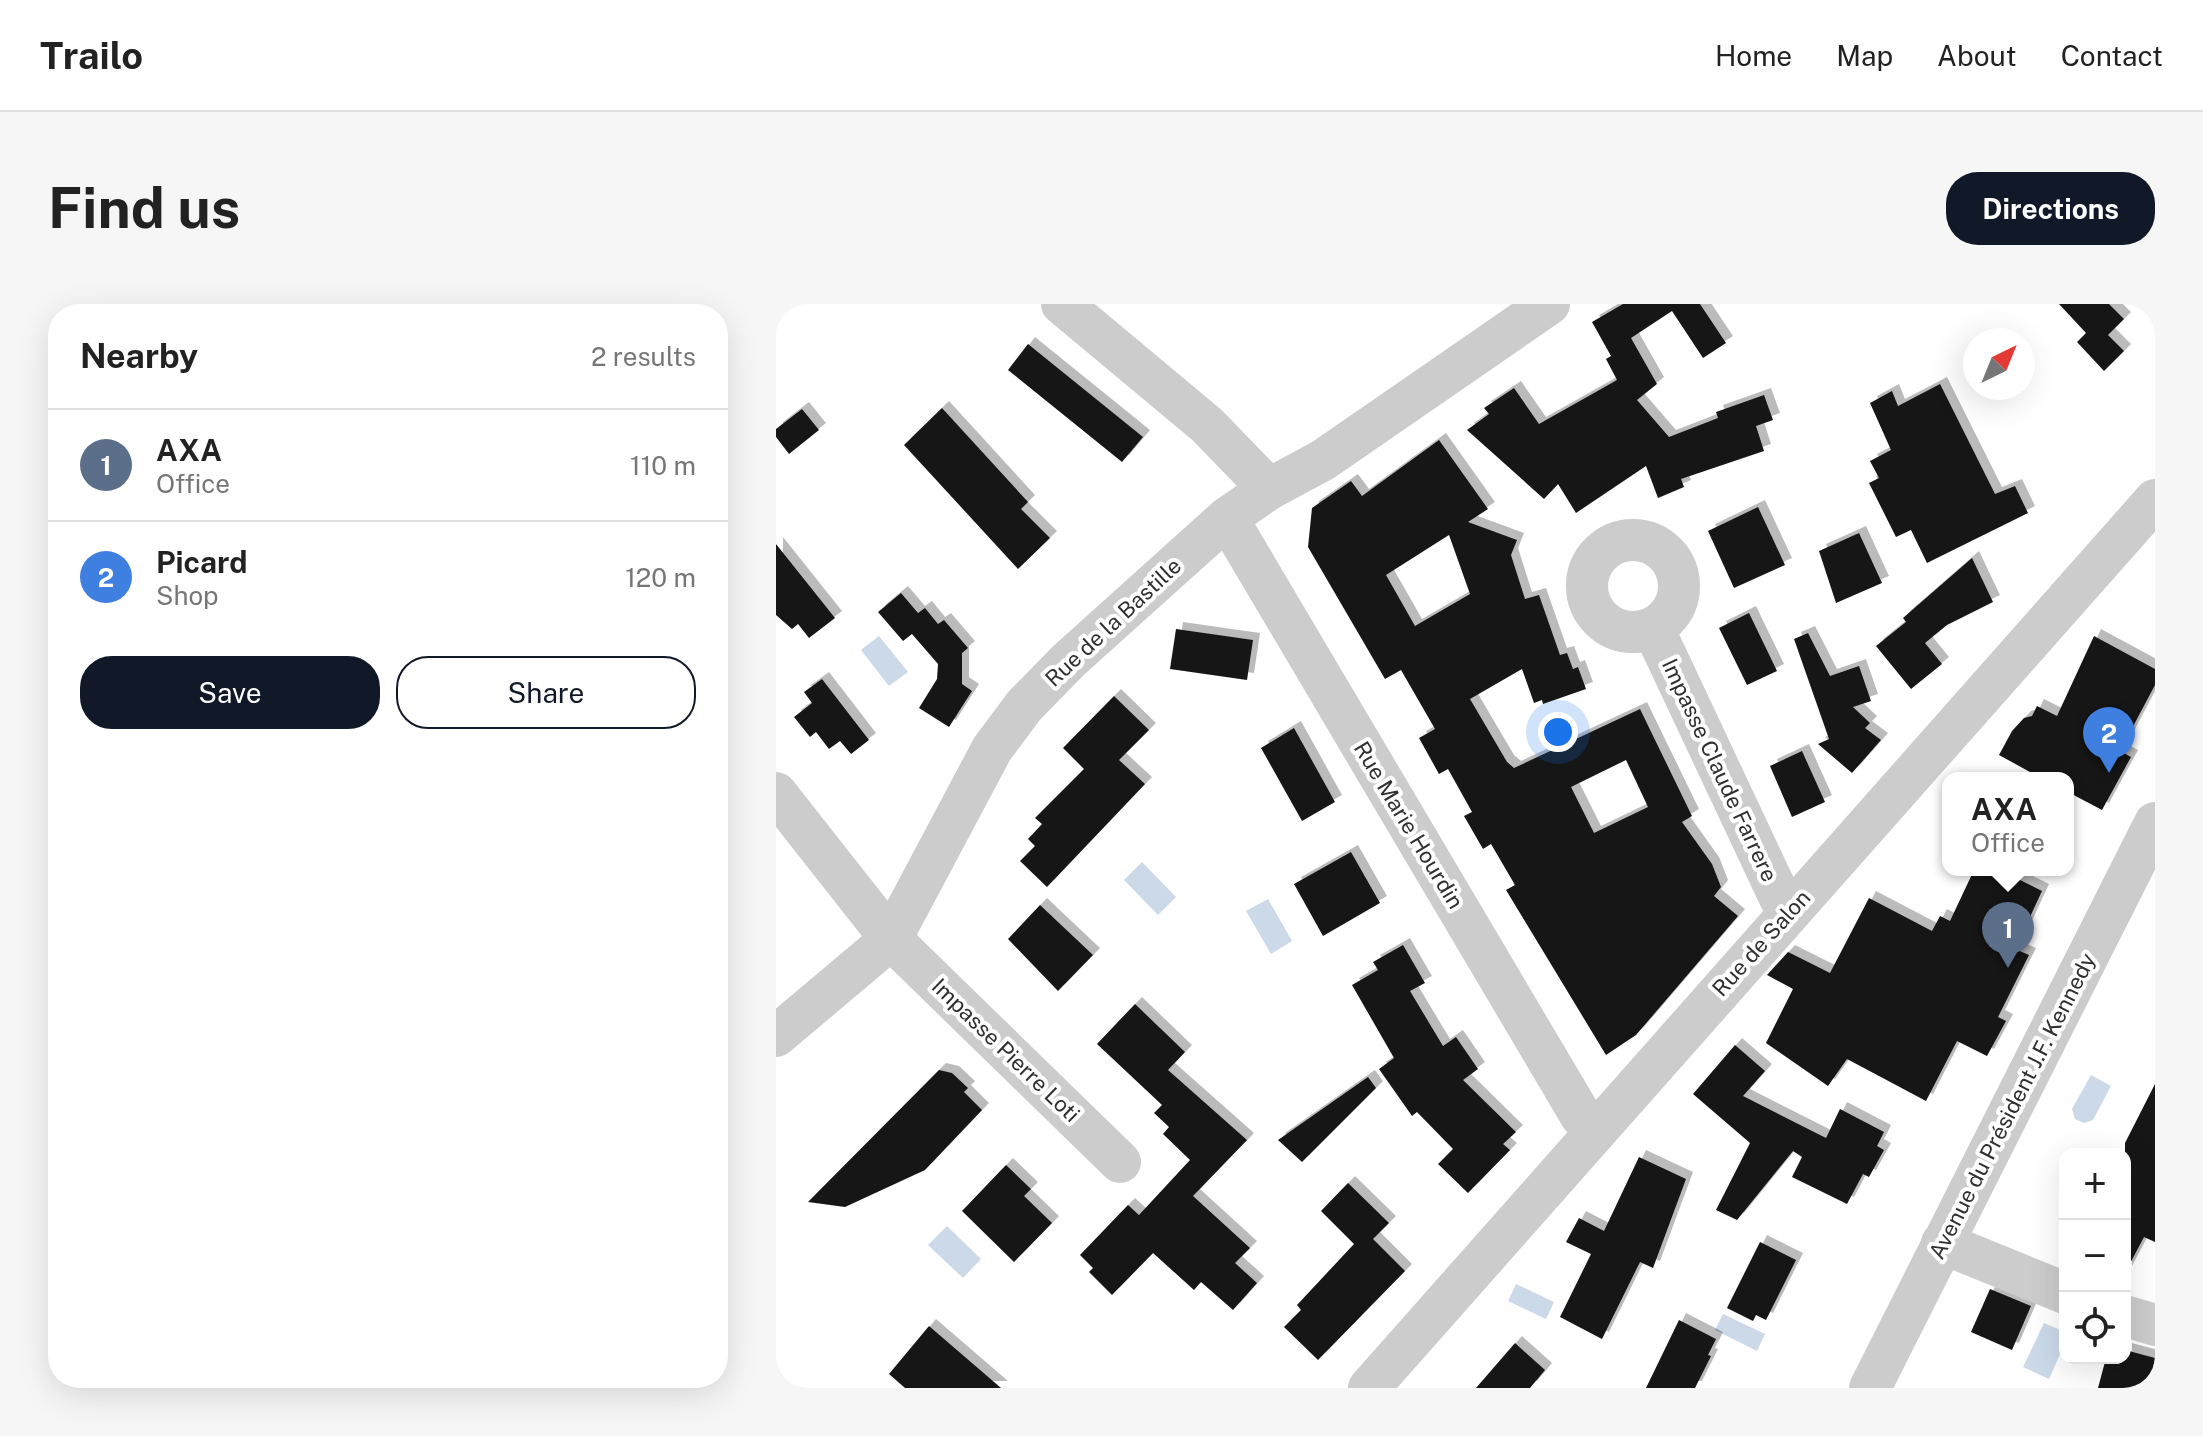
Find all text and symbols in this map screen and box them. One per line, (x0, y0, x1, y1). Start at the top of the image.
text: Trailo (40, 33, 143, 78)
text: Home (1715, 39, 1792, 72)
text: Map (1836, 39, 1893, 72)
text: About (1937, 39, 2017, 72)
text: Contact (2061, 39, 2163, 72)
button: Directions (1946, 172, 2155, 245)
text: Find us (48, 175, 240, 241)
north arrow (1963, 328, 2035, 400)
text: Nearby (80, 336, 198, 376)
text: 2 results (591, 341, 696, 372)
text: AXA (156, 432, 222, 468)
text: 1 (100, 450, 112, 481)
text: 110 m (630, 450, 696, 481)
text: Office (156, 468, 230, 499)
text: Picard (156, 544, 247, 580)
street label: Rue de la Bastille (1040, 552, 1186, 692)
text: 2 (98, 562, 114, 593)
text: 120 m (625, 562, 696, 593)
text: Shop (156, 580, 219, 611)
street label: Impasse Claude Farrere (1657, 654, 1783, 886)
button: Save (80, 656, 380, 729)
button: Share (396, 656, 696, 729)
pin: 2 (2083, 707, 2135, 773)
your location (1538, 712, 1578, 752)
street label: Rue Marie Hourdin (1349, 737, 1469, 913)
popup (1942, 772, 2074, 876)
text: AXA (1971, 791, 2037, 827)
text: Office (1971, 827, 2045, 858)
street label: Rue de Salon (1707, 885, 1815, 1001)
pin: 1 (1982, 902, 2034, 968)
street label: Avenue du Président J.F. Kennedy (1923, 949, 2101, 1263)
street label: Impasse Pierre Loti (927, 973, 1085, 1127)
map controls (2059, 1148, 2131, 1364)
button: + (2059, 1148, 2131, 1220)
button: − (2059, 1220, 2131, 1292)
button: locate (2059, 1292, 2131, 1364)

